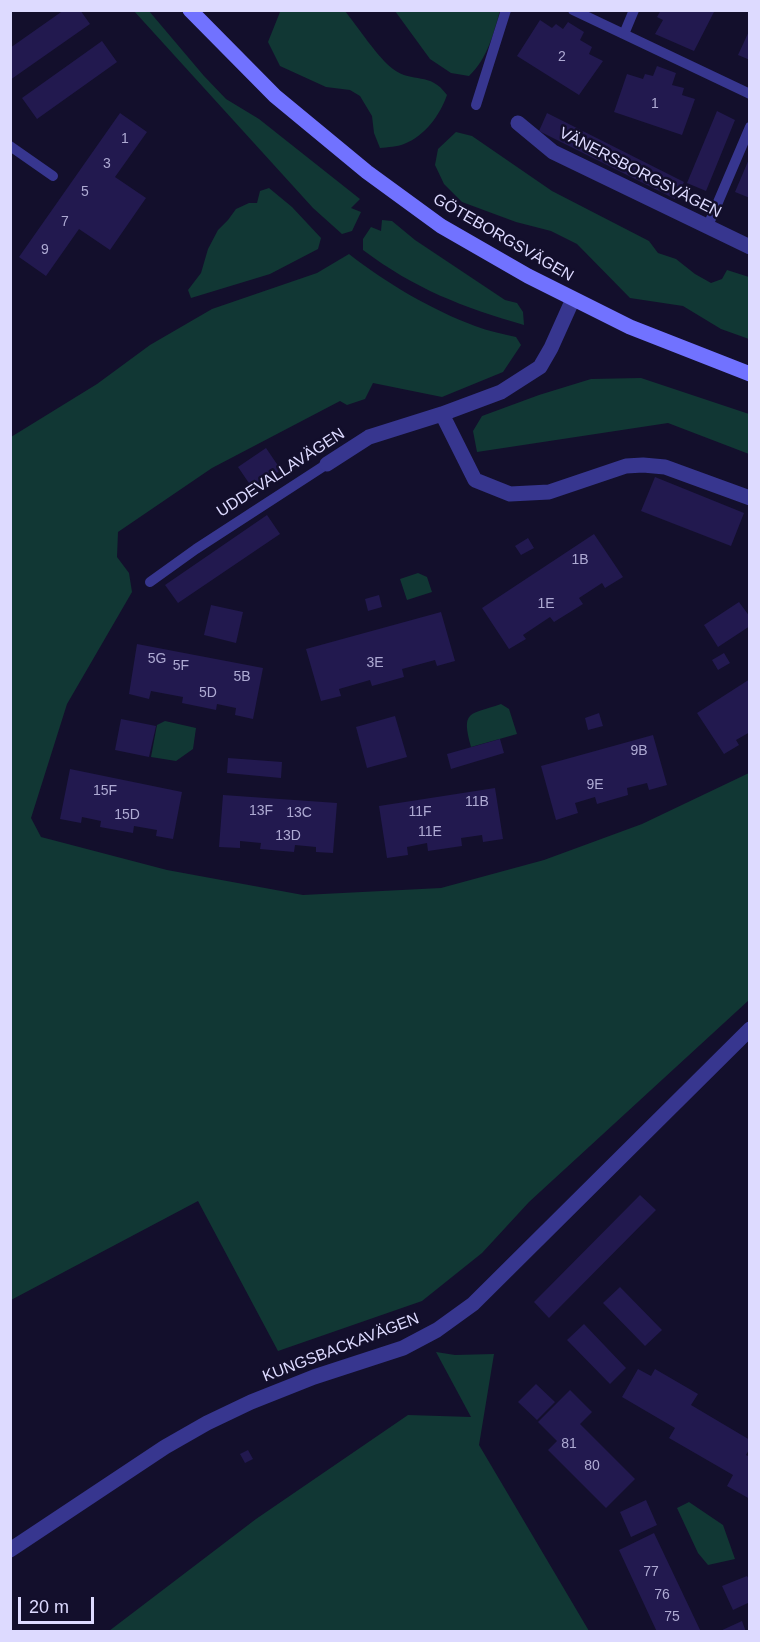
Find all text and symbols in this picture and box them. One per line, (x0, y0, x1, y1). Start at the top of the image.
house number: 2 (558, 49, 566, 65)
house number: 1 (651, 96, 659, 112)
street label: VÄNERSBORGSVÄGEN (556, 124, 724, 222)
house number: 1 (121, 131, 129, 147)
house number: 3 (103, 156, 111, 172)
house number: 5 (81, 184, 89, 200)
street label: GÖTEBORGSVÄGEN (429, 190, 577, 286)
house number: 7 (61, 214, 69, 230)
house number: 9 (41, 242, 49, 258)
street label: UDDEVALLAVÄGEN (213, 424, 349, 522)
house number: 1B (571, 552, 589, 568)
house number: 1E (537, 596, 555, 612)
house number: 5G (148, 651, 166, 667)
house number: 3E (366, 655, 384, 671)
house number: 5F (173, 658, 189, 674)
house number: 5B (233, 669, 251, 685)
house number: 5D (199, 685, 217, 701)
house number: 9B (630, 743, 648, 759)
house number: 9E (586, 777, 604, 793)
house number: 15F (93, 783, 117, 799)
house number: 11B (465, 794, 489, 810)
house number: 13F (249, 803, 273, 819)
house number: 11F (408, 804, 432, 820)
house number: 13C (286, 805, 312, 821)
house number: 15D (114, 807, 140, 823)
house number: 11E (418, 824, 442, 840)
house number: 13D (275, 828, 301, 844)
street label: KUNGSBACKAVÄGEN (260, 1309, 422, 1387)
house number: 81 (561, 1436, 577, 1452)
house number: 80 (584, 1458, 600, 1474)
house number: 77 (643, 1564, 659, 1580)
scale bar (21, 1585, 98, 1623)
house number: 76 (654, 1587, 670, 1603)
text: 20 m (29, 1597, 69, 1617)
house number: 75 (664, 1609, 680, 1625)

